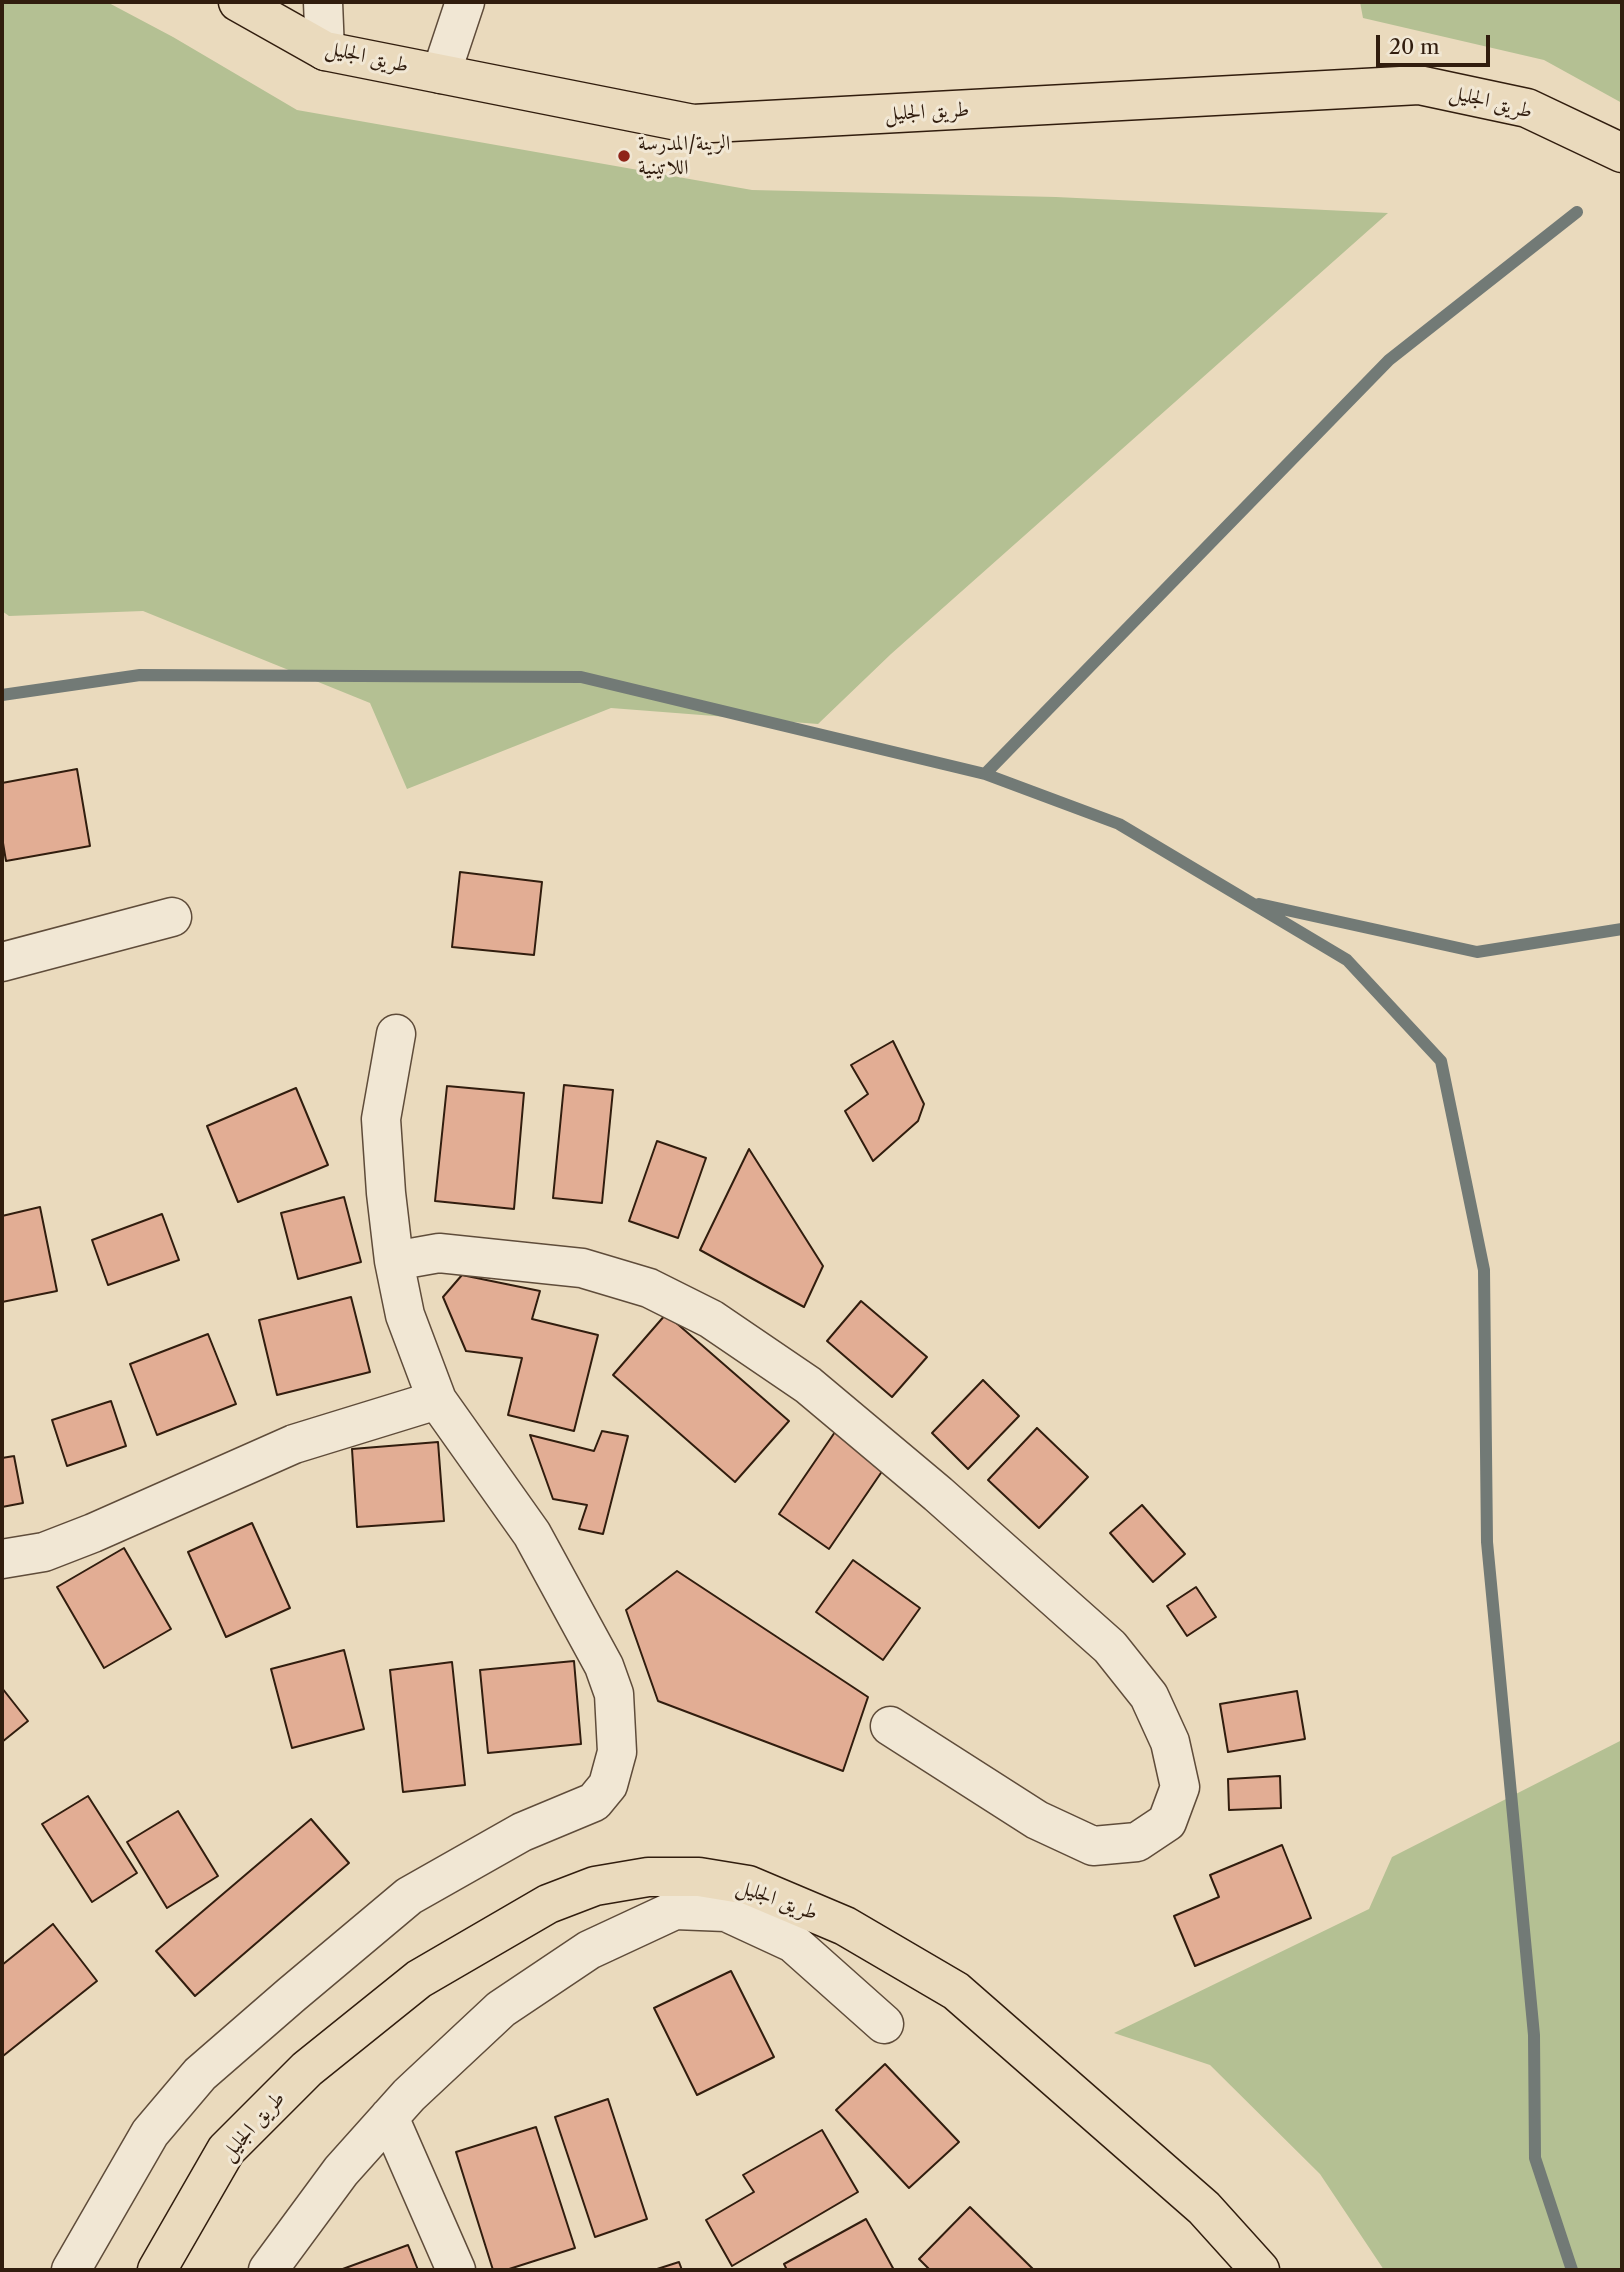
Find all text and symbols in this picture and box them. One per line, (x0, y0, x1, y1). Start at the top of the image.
scale bar (1379, 21, 1493, 65)
text: 20 m (1389, 34, 1440, 59)
street label: طريق الجليل (323, 35, 411, 79)
street label: طريق الجليل (1447, 80, 1535, 124)
street label: طريق الجليل (884, 97, 970, 127)
place label: الرينة/المدرسة اللاتينية (638, 131, 730, 181)
marker: الرينة/المدرسة اللاتينية (616, 148, 632, 164)
street label: طريق الجليل (733, 1874, 821, 1926)
street label: طريق الجليل (215, 2086, 291, 2166)

